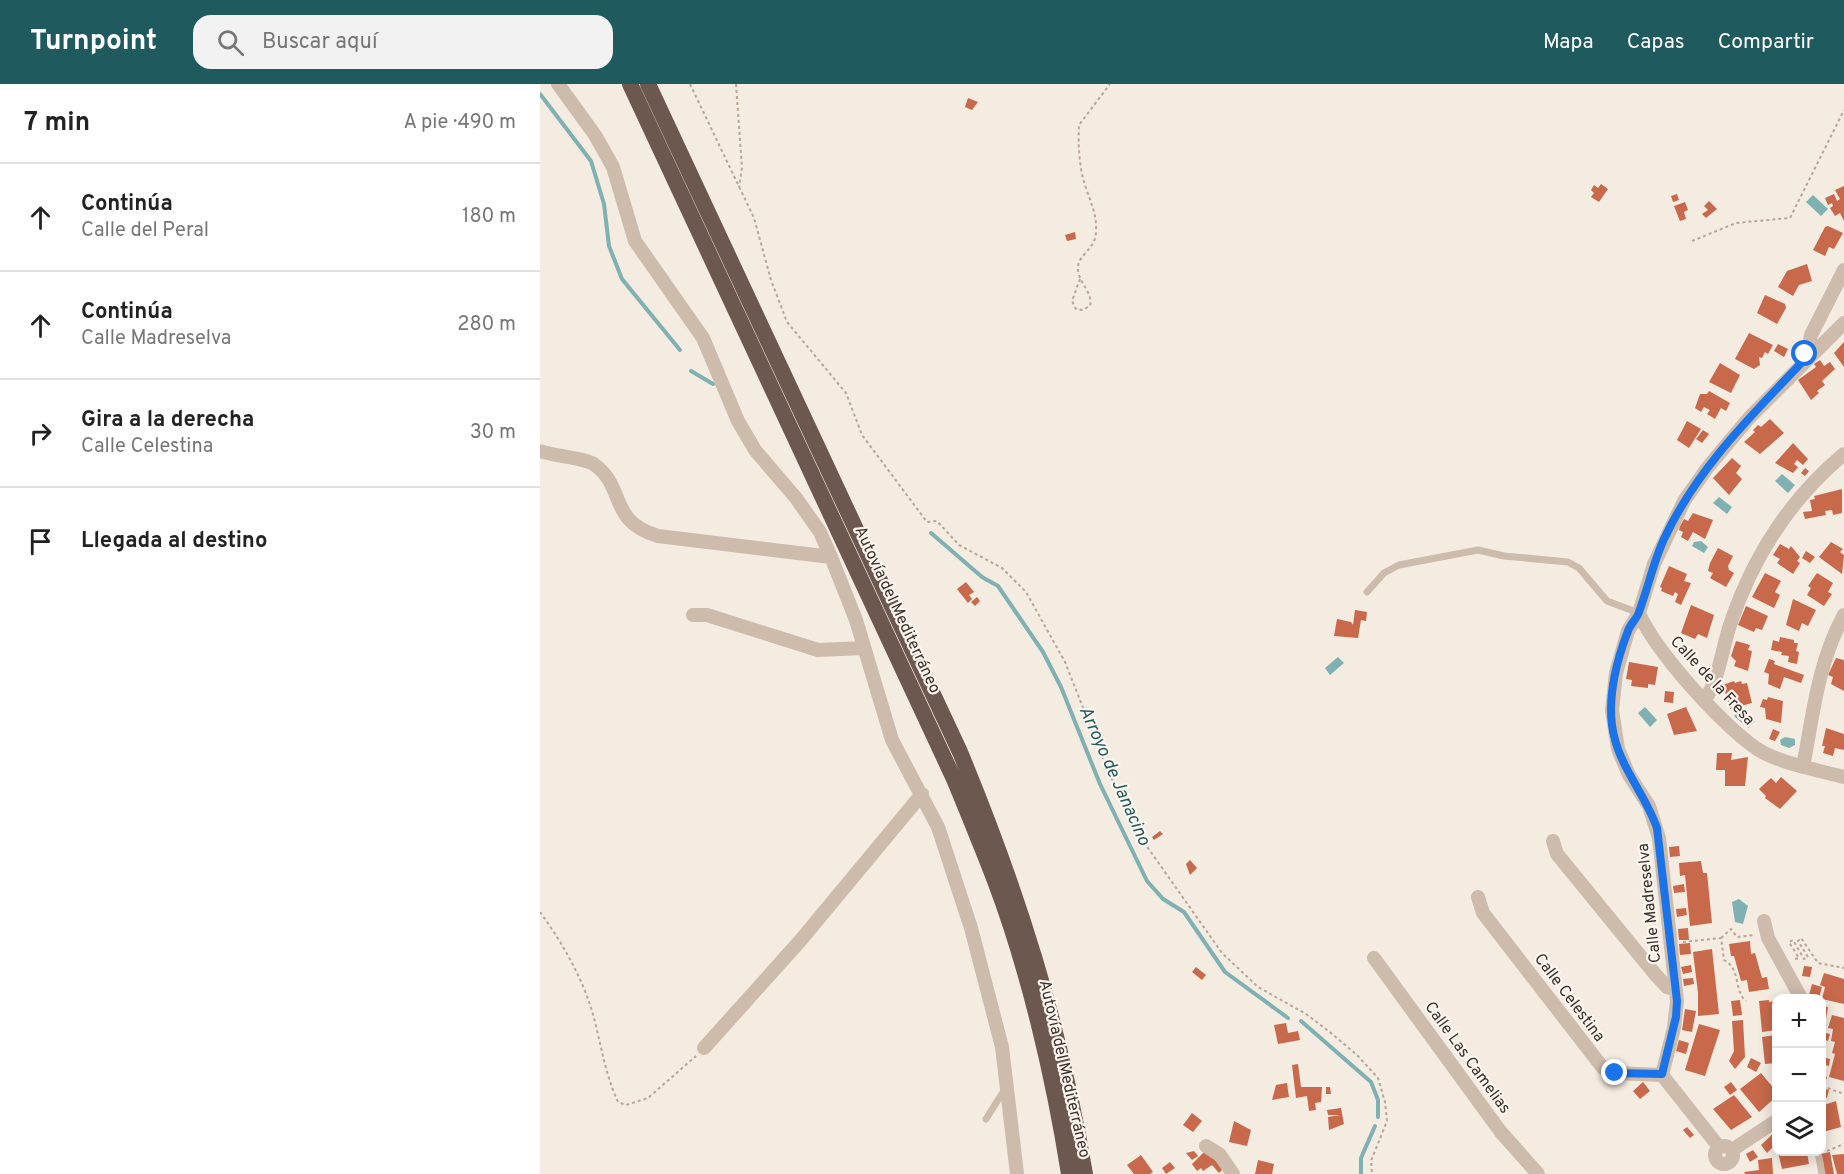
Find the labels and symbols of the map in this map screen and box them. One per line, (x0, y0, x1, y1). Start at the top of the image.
route start (1791, 340, 1817, 366)
street label: Autovía del Mediterráneo (850, 523, 945, 697)
street label: Calle de la Fresa (1665, 632, 1759, 730)
water label: Arroyo de Janacino (1073, 703, 1155, 850)
street label: Calle Madreselva (1634, 842, 1666, 964)
street label: Calle Celestina (1529, 950, 1609, 1046)
street label: Autovía del Mediterráneo (1034, 978, 1094, 1160)
street label: Calle Las Camelias (1420, 998, 1514, 1118)
route end (1601, 1059, 1627, 1085)

